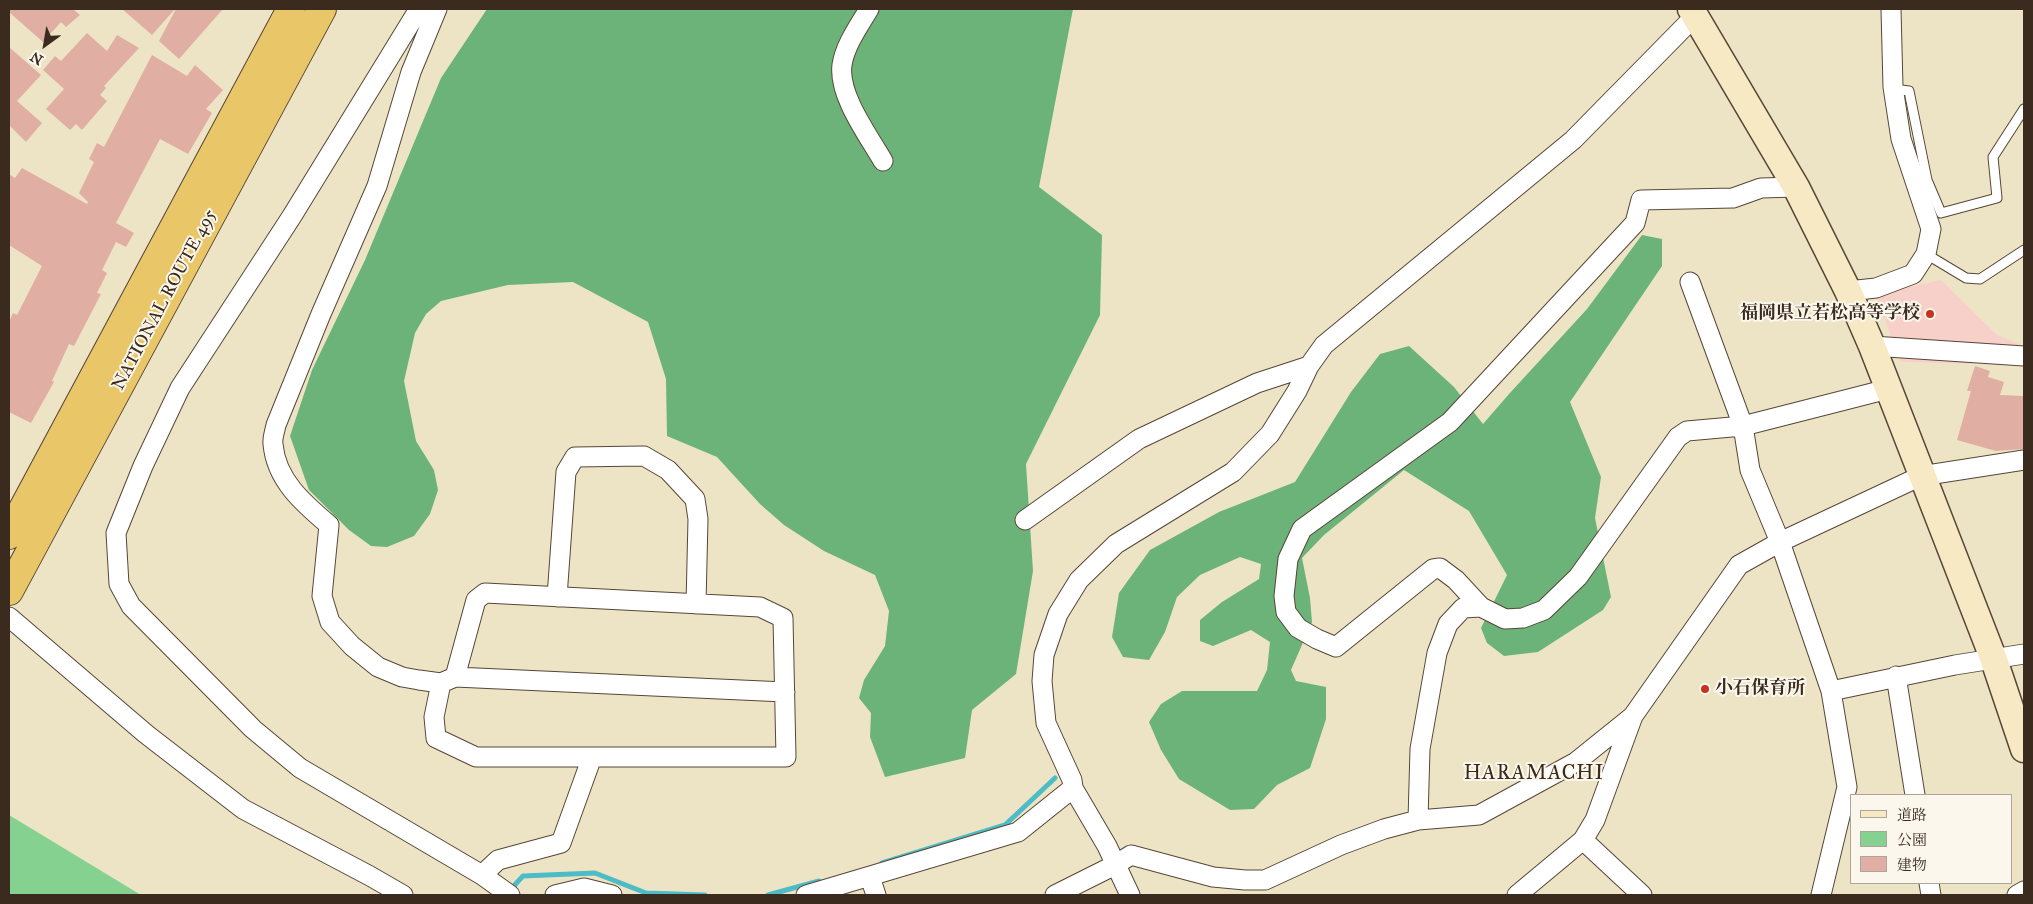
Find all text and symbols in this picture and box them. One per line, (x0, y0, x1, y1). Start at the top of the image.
north arrow (20, 20, 70, 70)
text: N (27, 48, 46, 68)
street label: NATIONAL ROUTE 495 (108, 206, 222, 394)
place label: 福岡県立若松高等学校 (1740, 303, 1920, 325)
marker: 福岡県立若松高等学校 (1924, 308, 1936, 320)
place label: 小石保育所 (1715, 678, 1805, 700)
marker: 小石保育所 (1699, 683, 1711, 695)
district label: HARAMACHI (1463, 762, 1605, 786)
legend (1850, 794, 2013, 884)
text: 道路 (1897, 806, 1927, 824)
text: 公園 (1897, 831, 1927, 849)
text: 建物 (1897, 856, 1927, 874)

